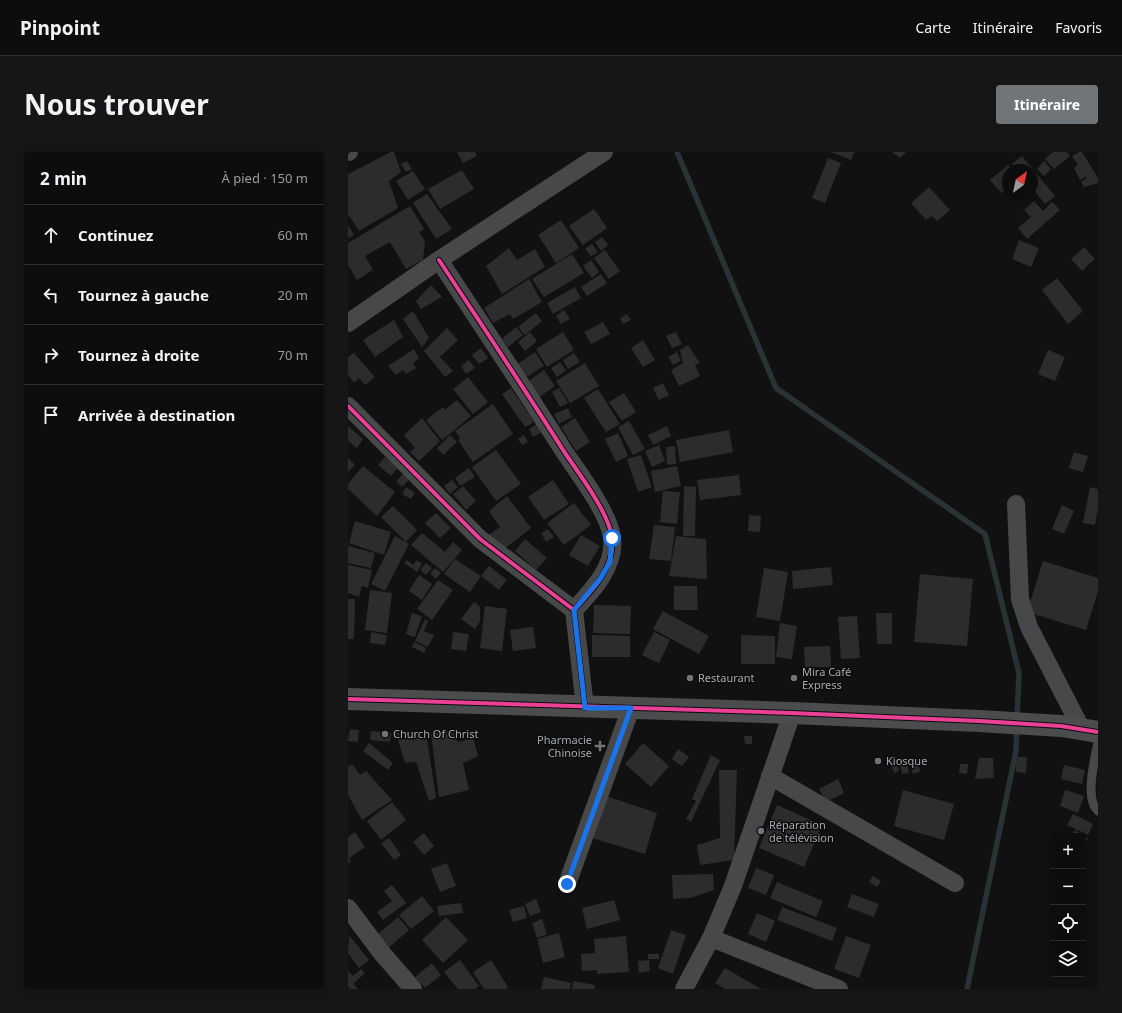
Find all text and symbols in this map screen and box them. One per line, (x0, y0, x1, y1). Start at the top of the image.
text: Pinpoint (20, 15, 100, 41)
text: Carte (915, 18, 951, 37)
text: Itinéraire (973, 18, 1033, 37)
text: Favoris (1055, 18, 1102, 37)
text: Nous trouver (24, 85, 209, 123)
button: Itinéraire (996, 85, 1098, 124)
north arrow (1002, 164, 1038, 200)
text: 2 min (40, 167, 87, 190)
text: À pied · 150 m (222, 169, 308, 187)
icon: ahead (40, 224, 62, 246)
text: Continuez (78, 225, 153, 245)
text: 60 m (278, 226, 308, 244)
icon: left (40, 284, 62, 306)
text: Tournez à gauche (78, 285, 209, 305)
text: 20 m (278, 286, 308, 304)
icon: right (40, 344, 62, 366)
text: Tournez à droite (78, 345, 199, 365)
text: 70 m (278, 346, 308, 364)
icon: arrive (40, 404, 62, 426)
text: Arrivée à destination (78, 405, 235, 425)
route start (603, 529, 621, 547)
place label: Mira Café Express (802, 664, 851, 692)
place label: Restaurant (698, 670, 755, 685)
marker: Restaurant (685, 673, 695, 683)
marker: Mira Café Express (789, 673, 799, 683)
place label: Church Of Christ (393, 726, 478, 741)
marker: Church Of Christ (380, 729, 390, 739)
place label: Pharmacie Chinoise (537, 732, 592, 760)
marker: Pharmacie Chinoise (595, 741, 605, 751)
place label: Kiosque (886, 753, 927, 768)
marker: Kiosque (873, 756, 883, 766)
place label: Réparation de télévision (769, 817, 834, 845)
marker: Réparation de télévision (756, 826, 766, 836)
map controls (1050, 833, 1086, 977)
button: + (1050, 833, 1086, 869)
button: − (1050, 869, 1086, 905)
route end (558, 875, 576, 893)
button: locate (1050, 905, 1086, 941)
button: layers (1050, 941, 1086, 977)

